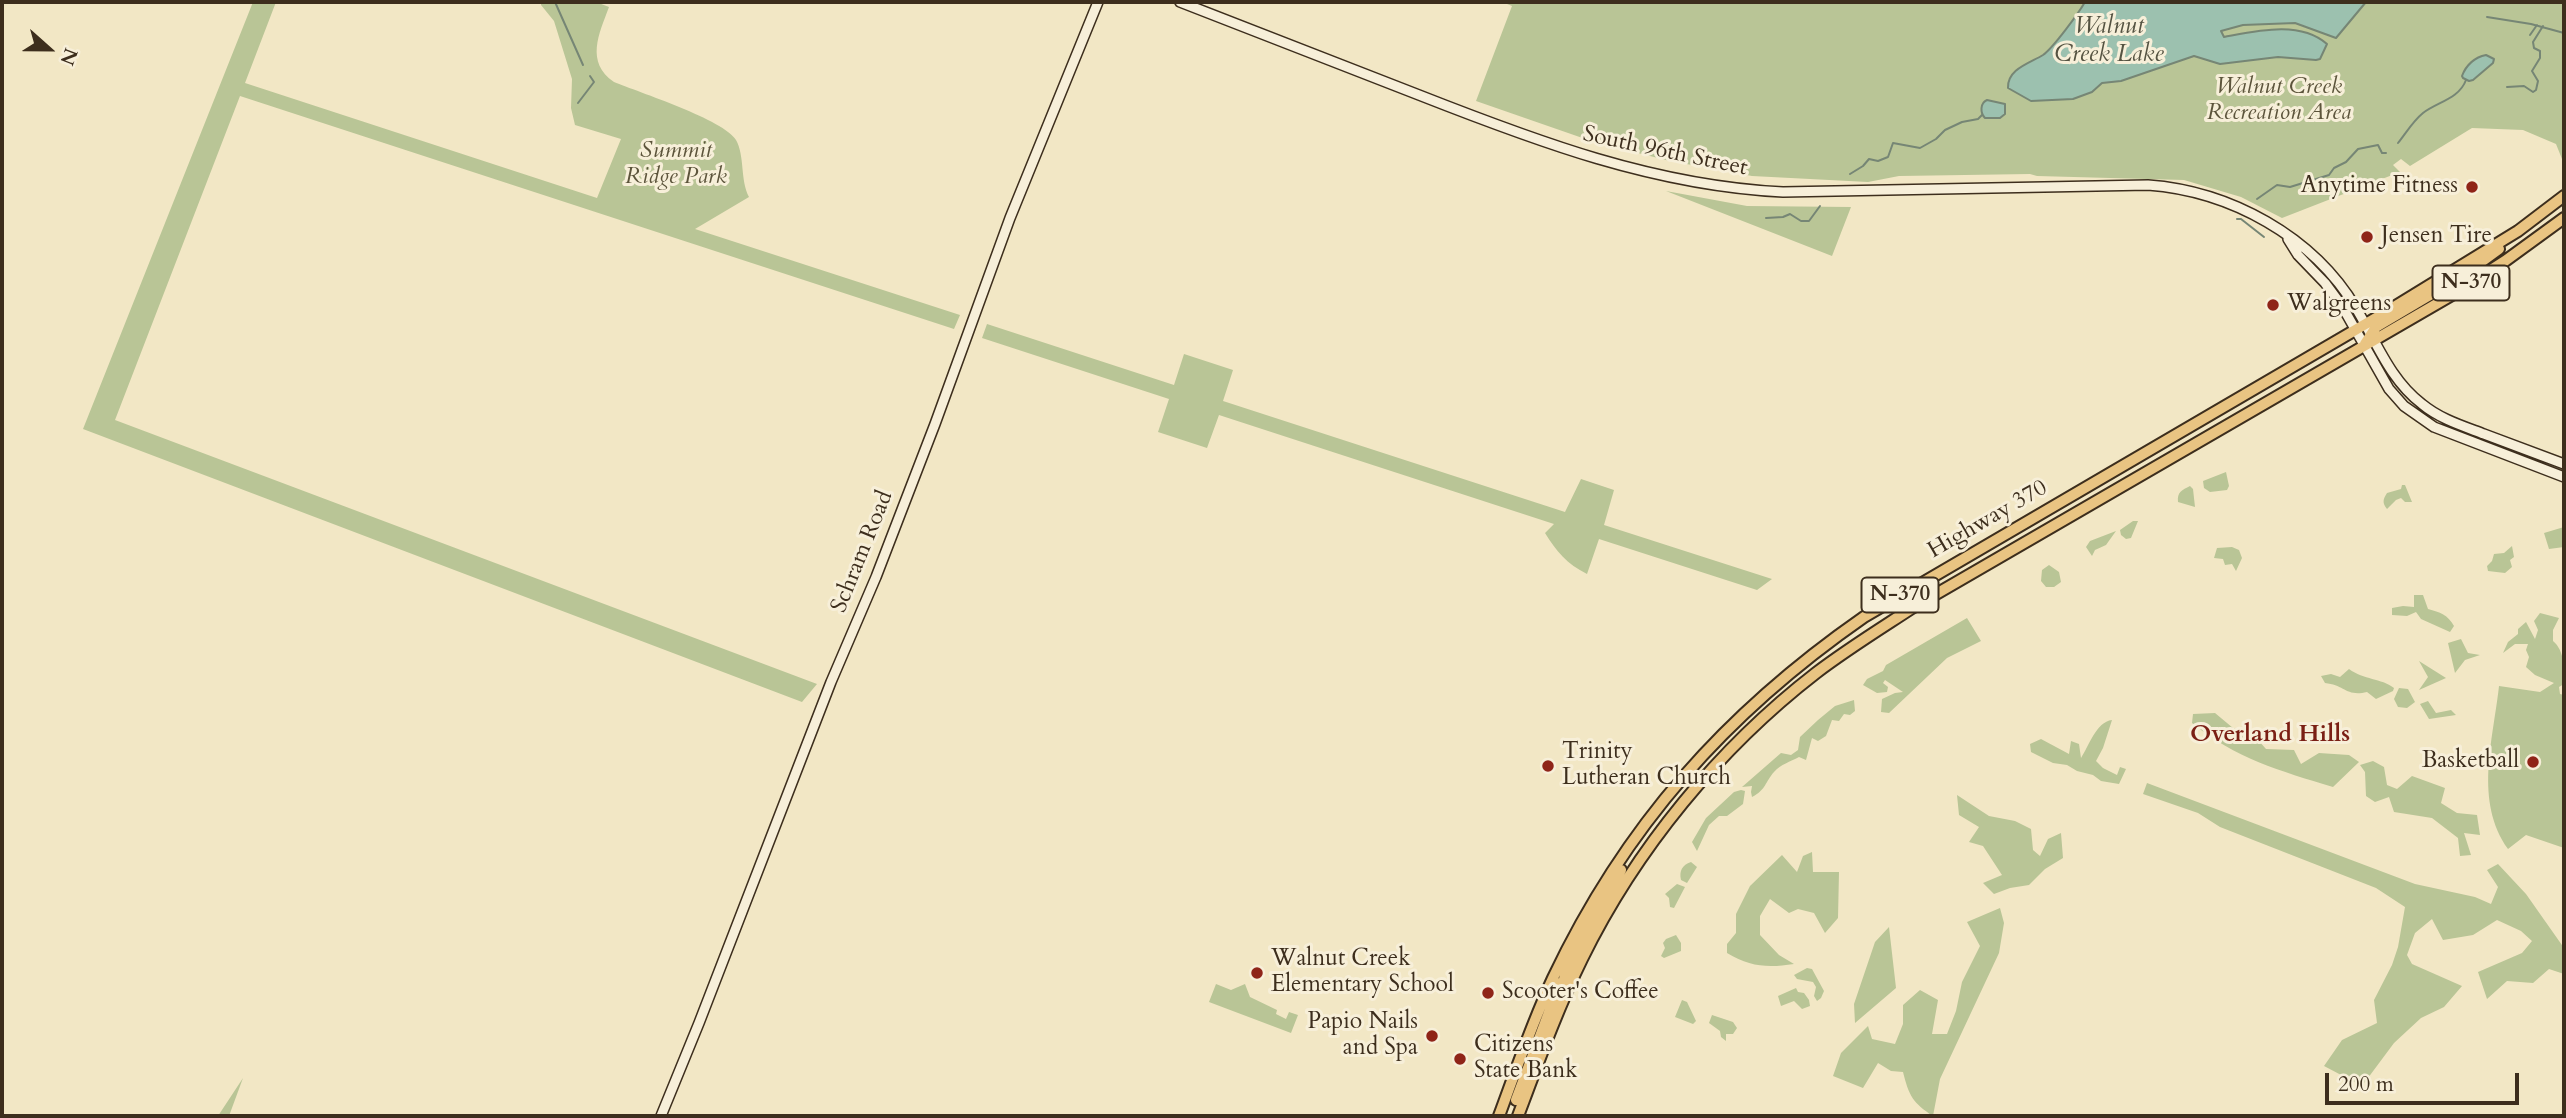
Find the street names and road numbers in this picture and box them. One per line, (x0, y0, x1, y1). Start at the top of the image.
street label: South 96th Street (1580, 121, 1750, 183)
road number: N-370 (2432, 266, 2510, 300)
street label: Highway 370 (1923, 475, 2053, 565)
street label: Schram Road (826, 487, 900, 617)
road number: N-370 (1862, 578, 1938, 612)

